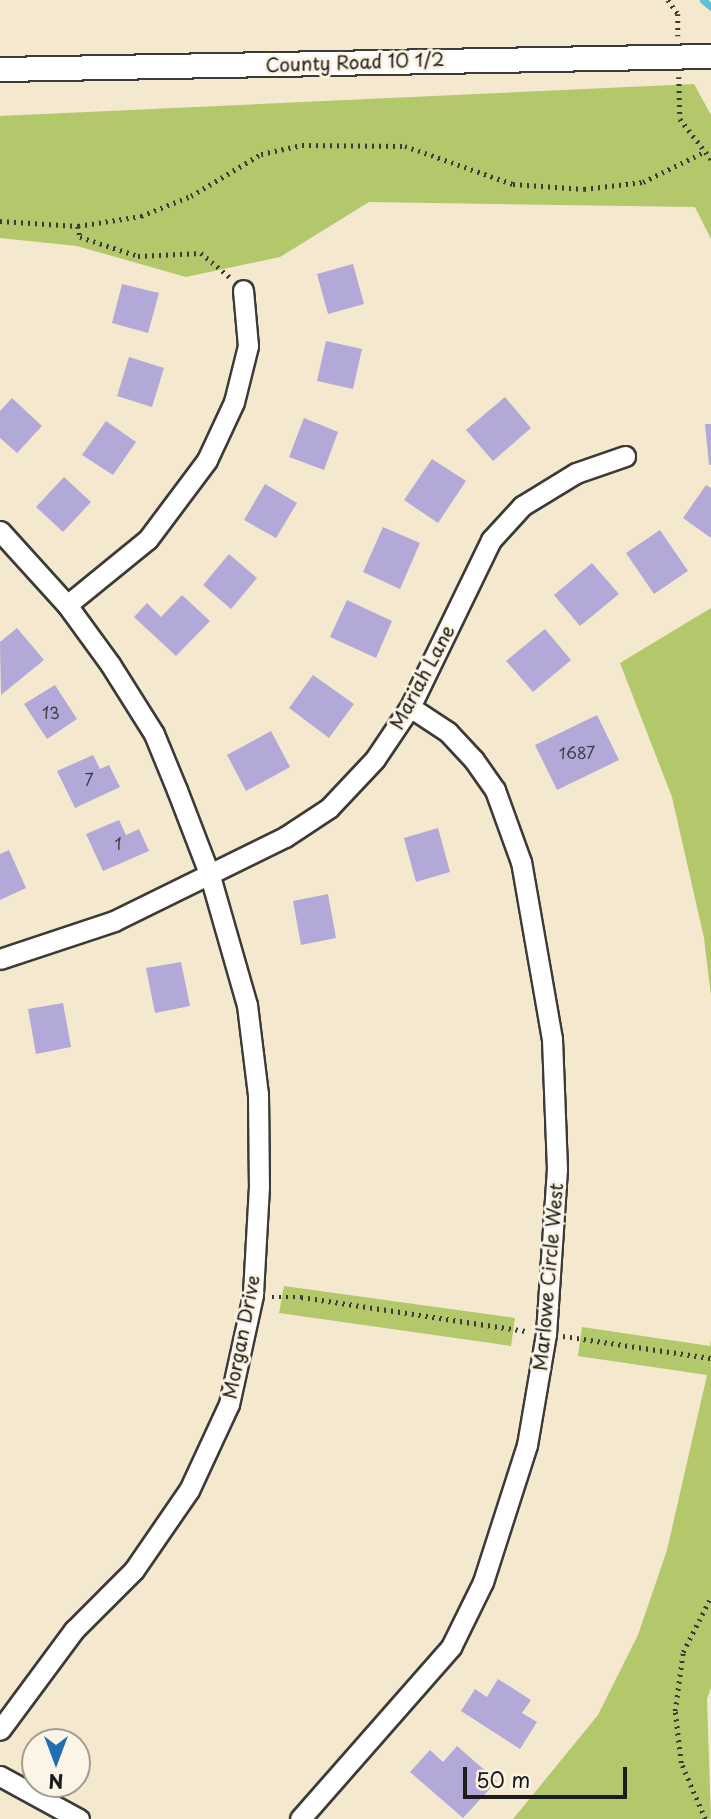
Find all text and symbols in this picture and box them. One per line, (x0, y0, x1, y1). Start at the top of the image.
street label: County Road 10 1/2 (264, 47, 446, 77)
street label: Mariah Lane (385, 621, 459, 733)
house number: 13 (42, 702, 60, 722)
house number: 1687 (559, 742, 595, 762)
house number: 7 (84, 769, 94, 789)
house number: 1 (114, 833, 122, 853)
street label: Marlowe Circle West (528, 1182, 568, 1372)
street label: Morgan Drive (218, 1273, 264, 1401)
north arrow (21, 1728, 91, 1798)
scale bar (466, 1752, 630, 1796)
text: 50 m (476, 1763, 530, 1795)
text: N (48, 1768, 64, 1796)

